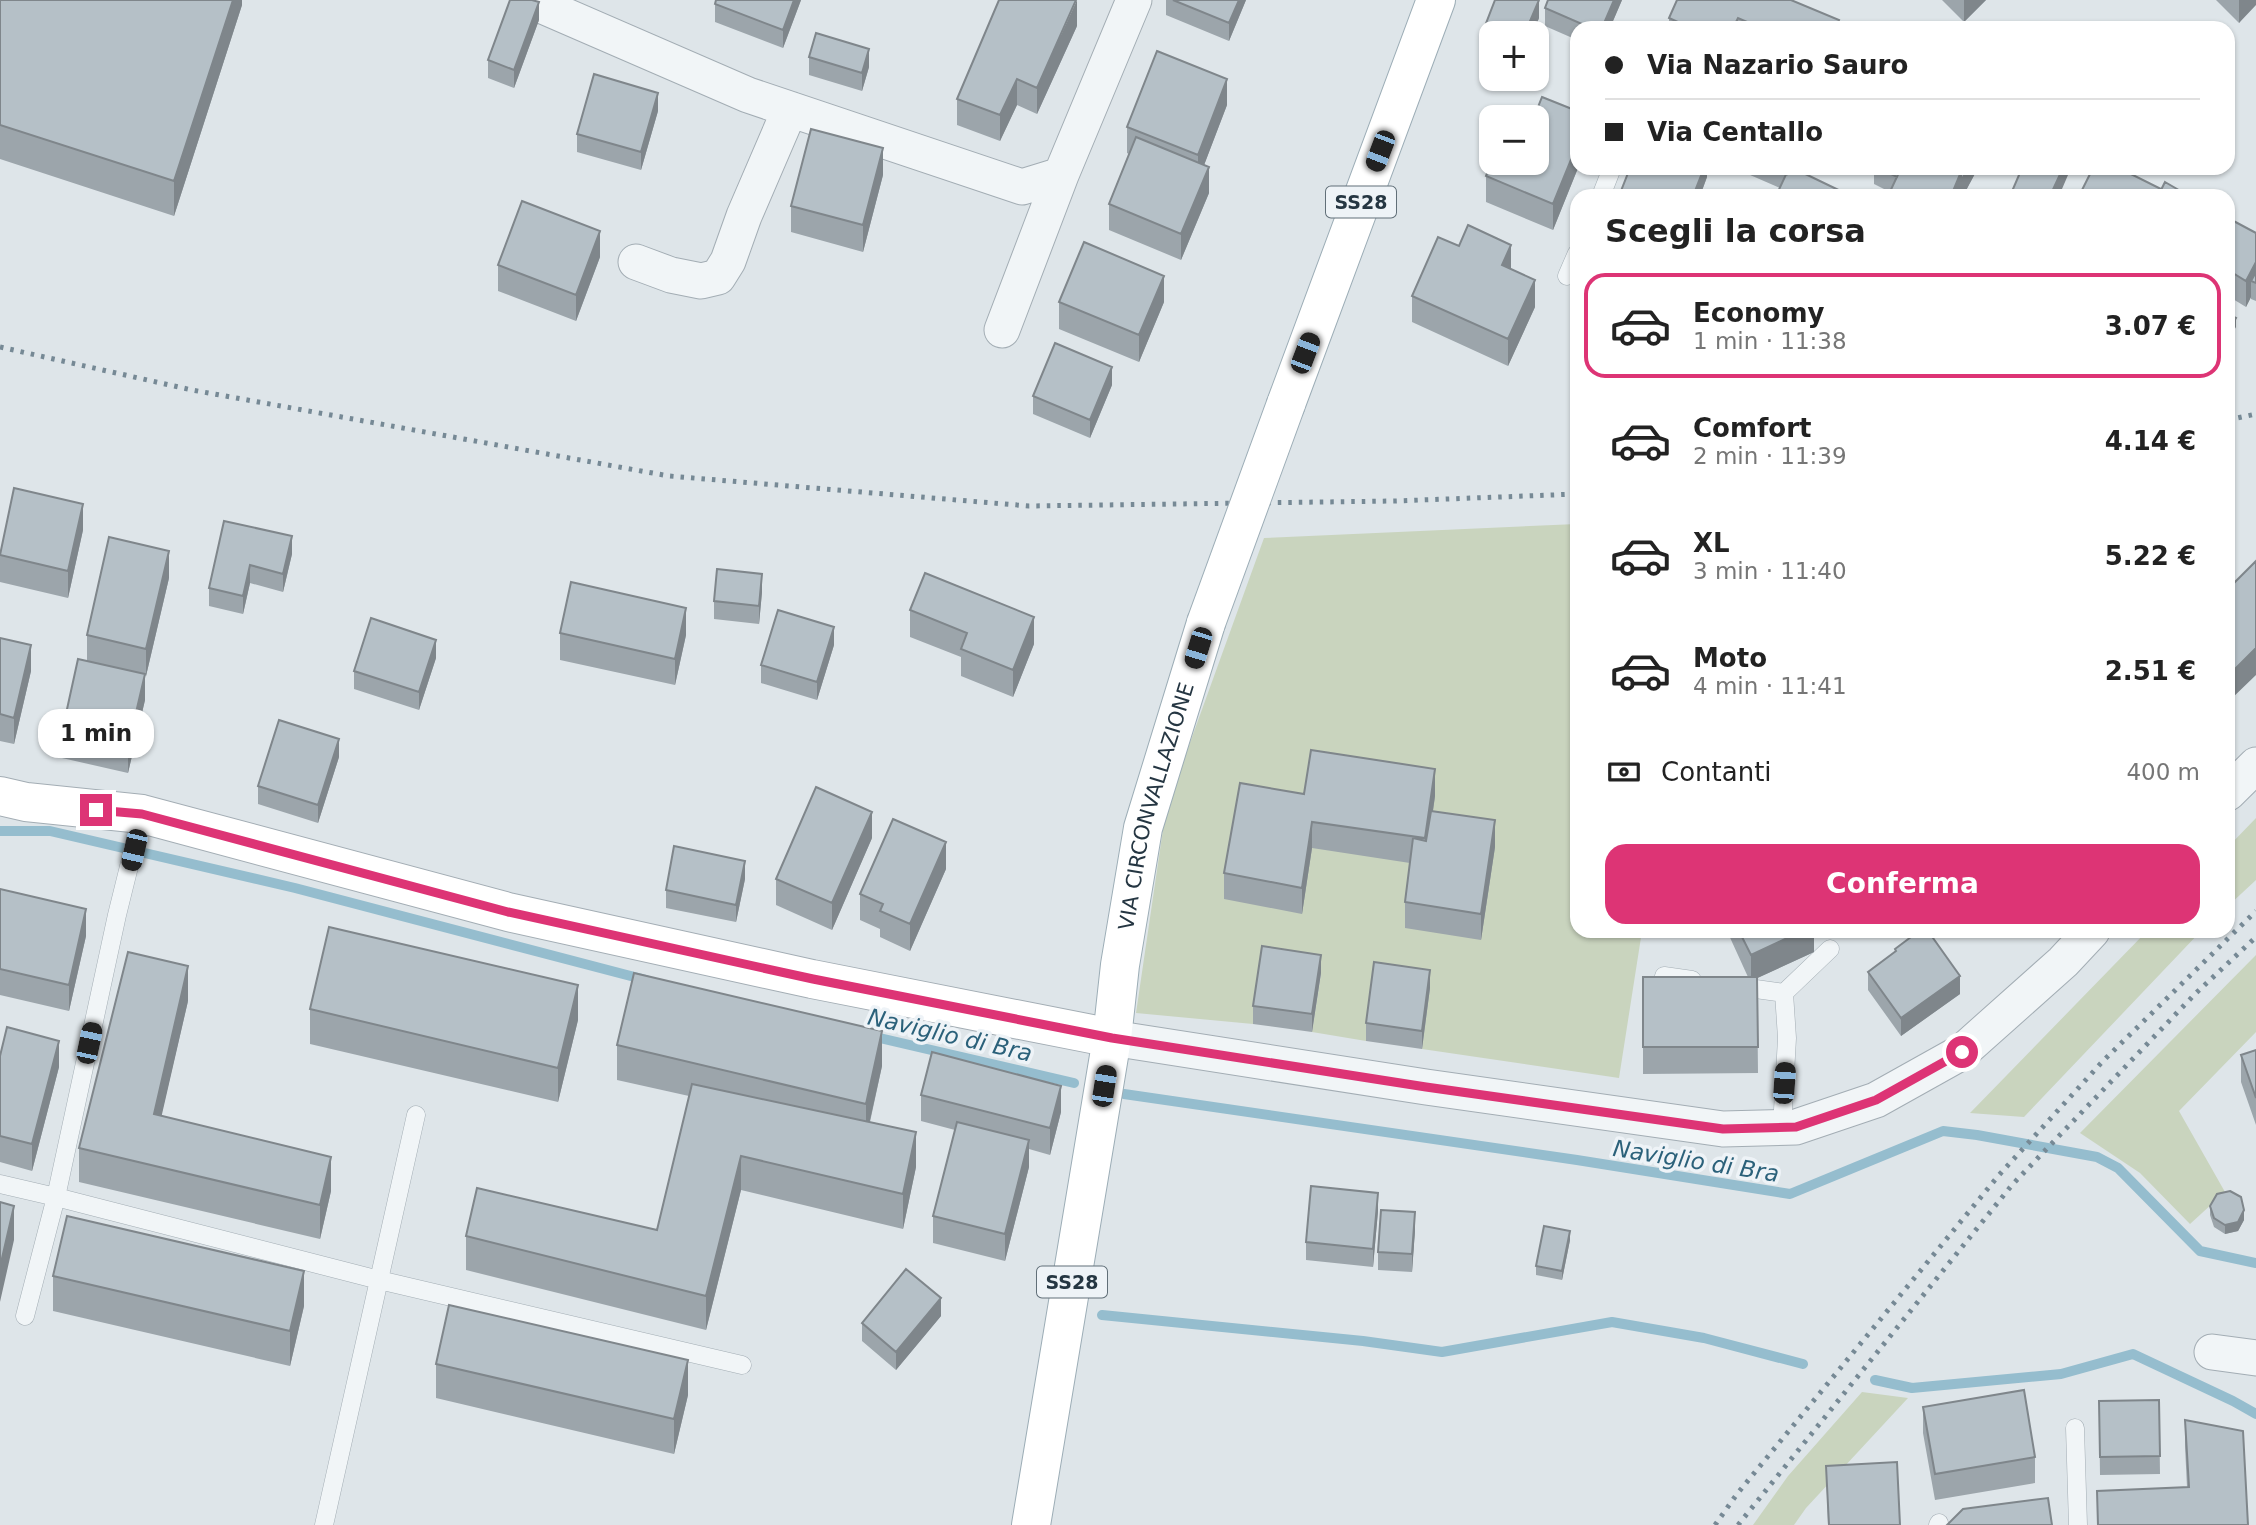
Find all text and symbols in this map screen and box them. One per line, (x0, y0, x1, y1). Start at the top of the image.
map controls (1479, 21, 1549, 175)
button: + (1479, 21, 1549, 91)
text: Via Nazario Sauro (1647, 50, 1908, 80)
button: − (1479, 105, 1549, 175)
text: Via Centallo (1647, 117, 1823, 147)
car (1363, 128, 1398, 174)
road number: SS28 (1326, 186, 1396, 218)
text: Scegli la corsa (1605, 212, 1866, 250)
icon: car (1609, 294, 1672, 357)
text: Economy (1693, 298, 1824, 328)
text: 3.07 € (2105, 311, 2196, 341)
text: 1 min · 11:38 (1693, 328, 1847, 354)
car (1288, 330, 1323, 376)
icon: car (1609, 409, 1672, 472)
text: Comfort (1693, 413, 1811, 443)
text: 4.14 € (2105, 426, 2196, 456)
text: 2 min · 11:39 (1693, 443, 1847, 469)
icon: car (1609, 524, 1672, 587)
text: XL (1693, 528, 1730, 558)
text: 5.22 € (2105, 541, 2196, 571)
text: 3 min · 11:40 (1693, 558, 1847, 584)
car (1182, 625, 1215, 671)
icon: car (1609, 639, 1672, 702)
text: Moto (1693, 643, 1767, 673)
text: 2.51 € (2105, 656, 2196, 686)
text: 4 min · 11:41 (1693, 673, 1847, 699)
street label: VIA CIRCONVALLAZIONE (1114, 680, 1199, 932)
callout: 1 min (38, 708, 154, 758)
text: 1 min (60, 720, 132, 746)
icon: cash (1605, 753, 1643, 791)
text: Contanti (1661, 757, 1772, 787)
text: 400 m (2126, 759, 2200, 785)
route end (80, 794, 112, 826)
car (120, 827, 149, 873)
button: Conferma (1605, 844, 2200, 924)
water label: Naviglio di Bra (865, 1003, 1035, 1067)
car (75, 1020, 104, 1066)
route start (1946, 1036, 1978, 1068)
car (1773, 1061, 1796, 1105)
car (1091, 1064, 1118, 1108)
water label: Naviglio di Bra (1611, 1135, 1781, 1187)
road number: SS28 (1037, 1266, 1107, 1298)

